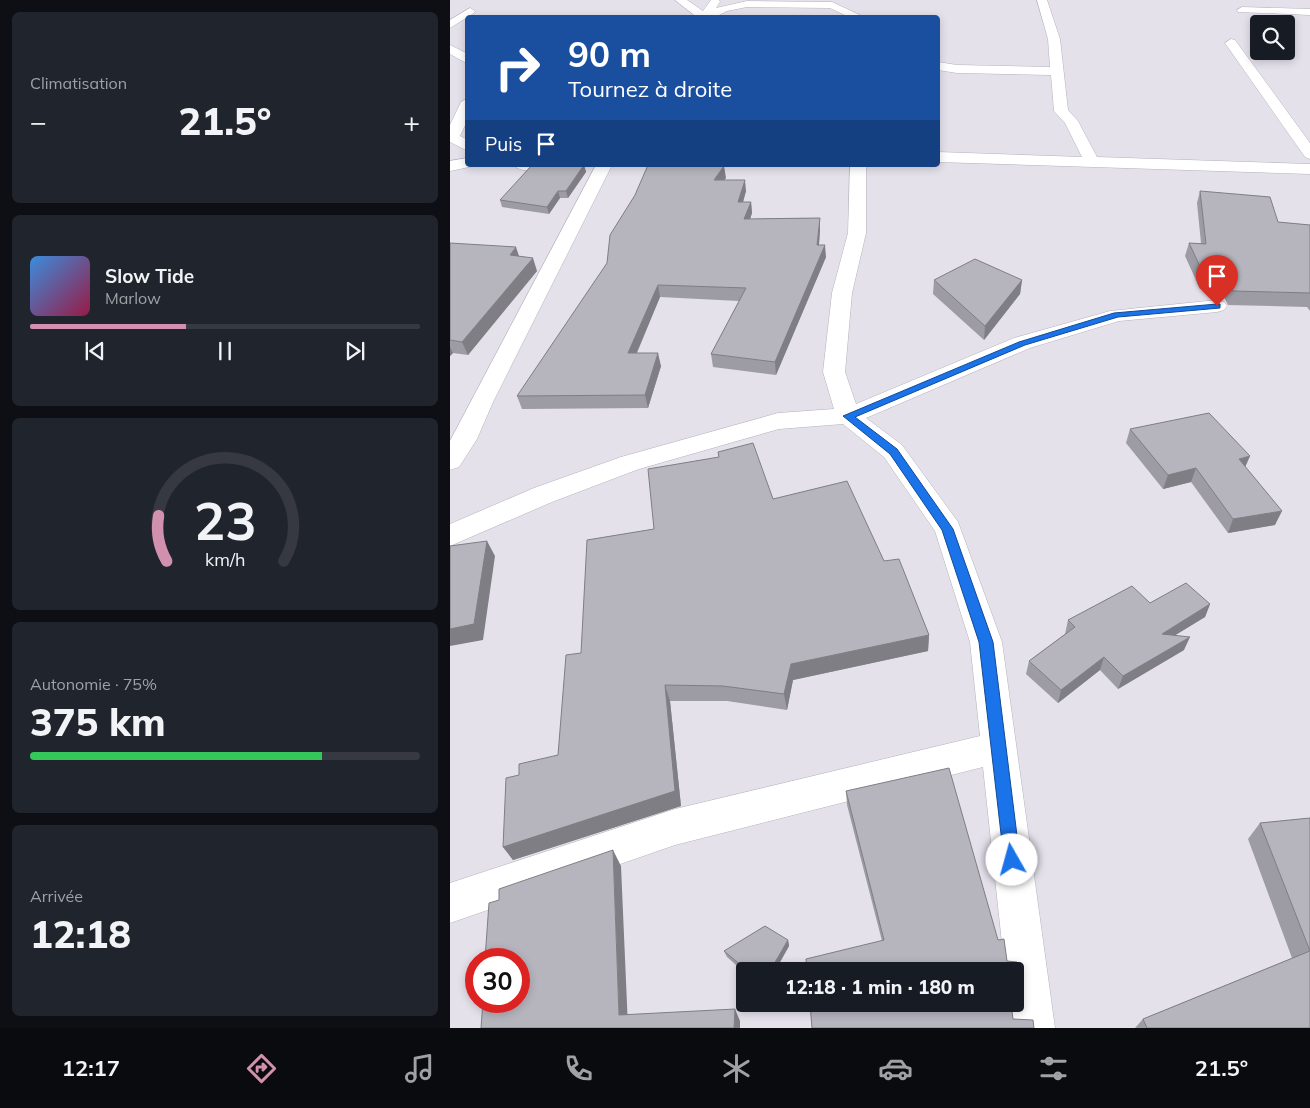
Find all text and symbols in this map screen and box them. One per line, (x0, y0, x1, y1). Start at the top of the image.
map controls (1250, 15, 1295, 60)
button: search (1250, 15, 1295, 60)
text: 90 m (568, 32, 651, 76)
icon: right (485, 35, 550, 100)
text: Climatisation (30, 73, 127, 93)
text: Tournez à droite (568, 75, 732, 103)
text: 21.5° (179, 97, 271, 145)
text: − (30, 104, 47, 139)
text: + (403, 104, 420, 139)
icon: arrive (532, 130, 560, 158)
text: Puis (485, 132, 522, 156)
pin (1196, 255, 1238, 306)
icon: arrive (1203, 262, 1231, 290)
text: Slow Tide (105, 264, 194, 288)
text: Marlow (105, 288, 161, 308)
icon: previous (81, 337, 109, 365)
icon: pause (211, 337, 239, 365)
icon: next (341, 337, 369, 365)
text: 23 (194, 488, 256, 553)
text: km/h (205, 548, 245, 570)
text: Autonomie · 75% (30, 674, 157, 694)
text: 375 km (30, 698, 166, 746)
position arrow (985, 833, 1037, 885)
text: Arrivée (30, 886, 83, 906)
text: 12:18 (30, 910, 131, 958)
speed limit sign: 30 (465, 948, 530, 1013)
text: 12:18 · 1 min · 180 m (785, 975, 975, 999)
icon: directions (244, 1051, 279, 1086)
icon: music (402, 1051, 437, 1086)
icon: phone (561, 1051, 596, 1086)
icon: climate (719, 1051, 754, 1086)
icon: car (878, 1051, 913, 1086)
icon: filters (1036, 1051, 1071, 1086)
text: 12:17 (62, 1054, 120, 1082)
text: 21.5° (1195, 1054, 1248, 1082)

